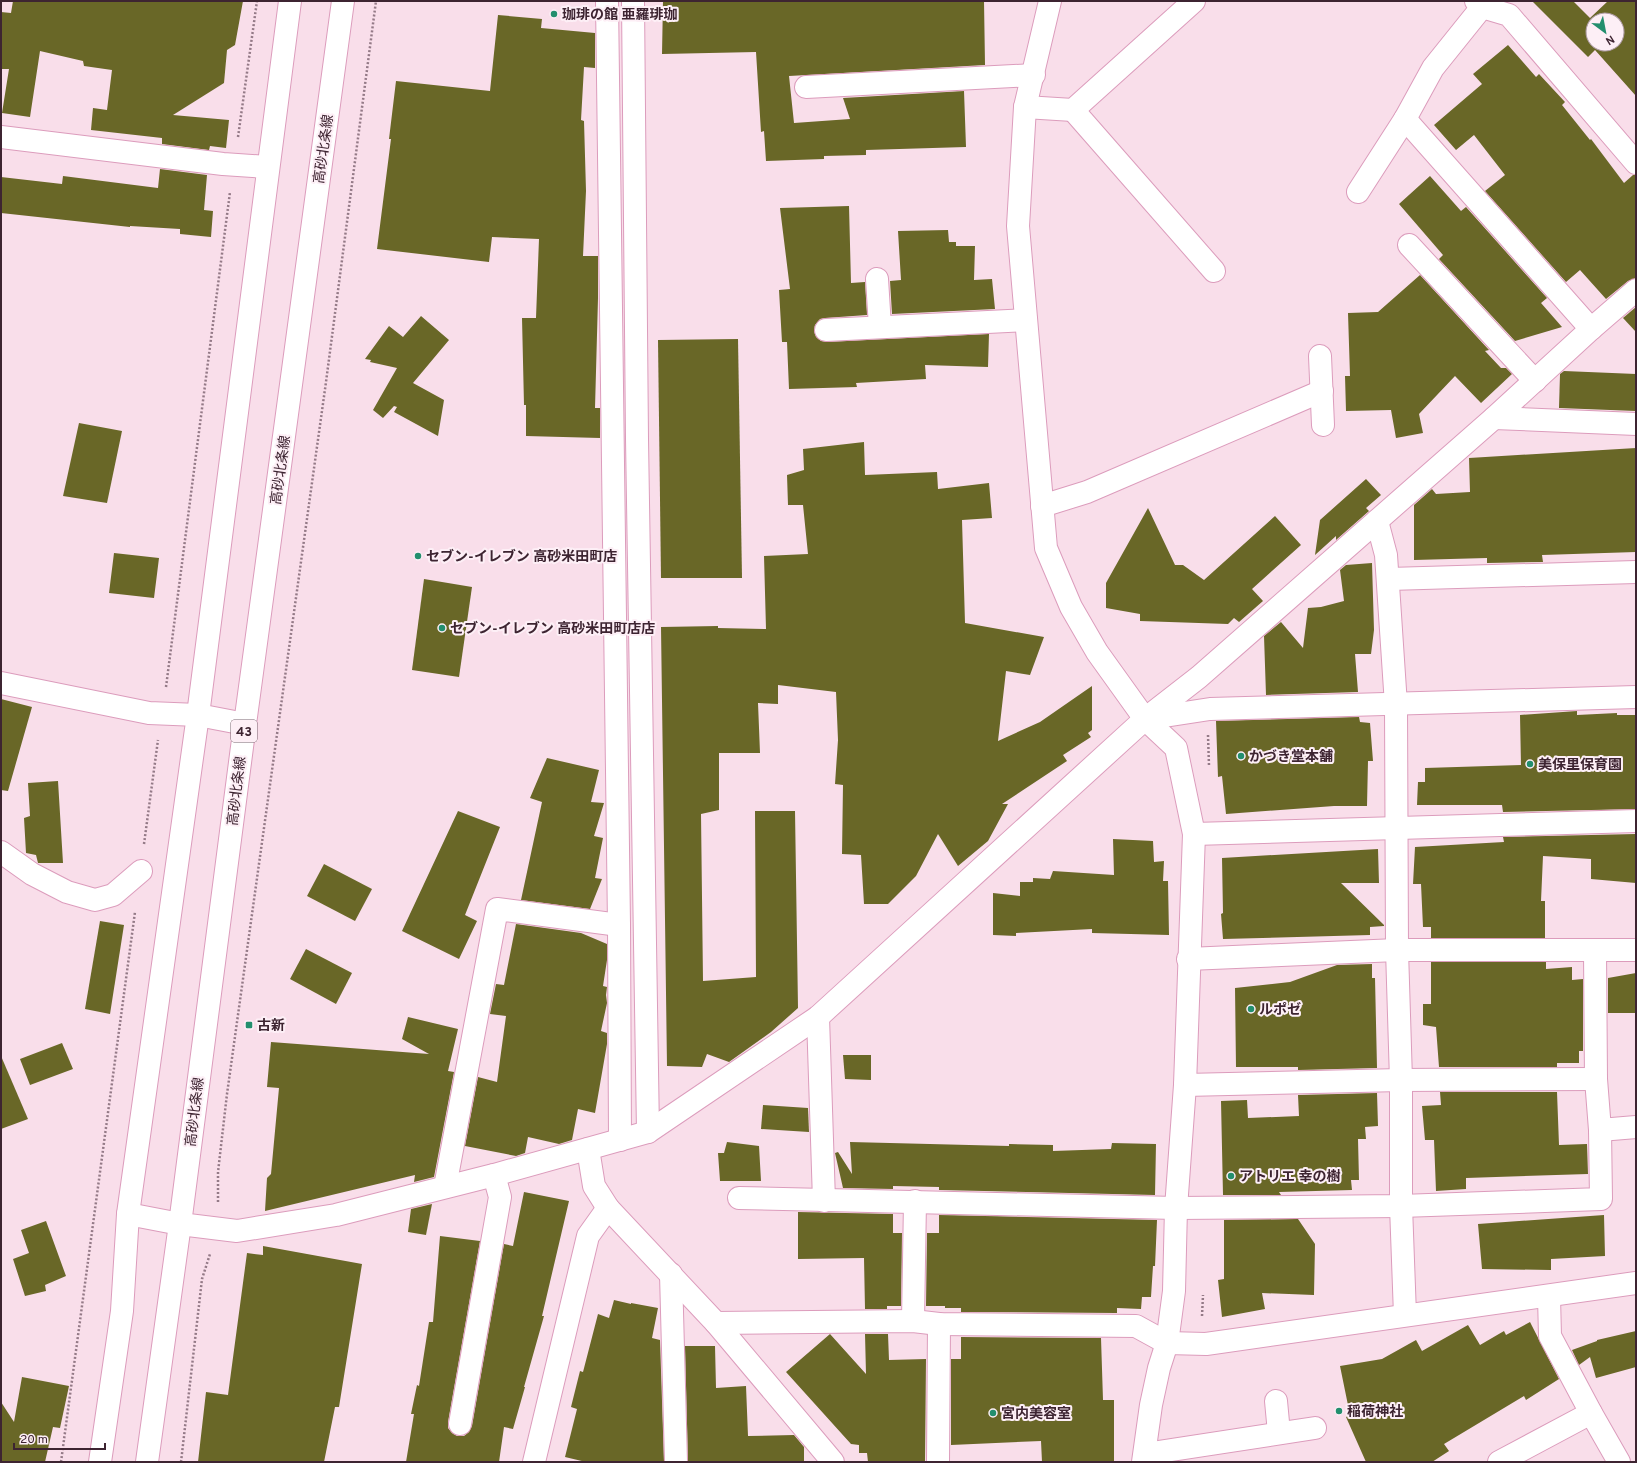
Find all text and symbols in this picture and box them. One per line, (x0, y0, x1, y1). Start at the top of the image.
place label: 珈琲の館 亜羅琲珈 (562, 7, 678, 24)
marker: 珈琲の館 亜羅琲珈 (549, 9, 559, 19)
north arrow (1585, 12, 1625, 52)
text: N (1603, 32, 1617, 48)
street label: 高砂北条線 (310, 113, 338, 185)
street label: 高砂北条線 (267, 434, 295, 506)
place label: セブン-イレブン 高砂米田町店 (426, 548, 617, 566)
marker: セブン-イレブン 高砂米田町店 (413, 551, 423, 561)
place label: セブン-イレブン 高砂米田町店店 (450, 620, 655, 638)
marker: セブン-イレブン 高砂米田町店店 (437, 623, 447, 633)
road number: 43 (231, 720, 257, 742)
place label: かづき堂本舗 (1249, 749, 1333, 766)
marker: かづき堂本舗 (1236, 751, 1246, 761)
street label: 高砂北条線 (224, 755, 250, 827)
place label: 美保里保育園 (1538, 757, 1622, 774)
marker: 美保里保育園 (1525, 759, 1535, 769)
place label: ルポゼ (1259, 1001, 1301, 1019)
marker: ルポゼ (1246, 1004, 1256, 1014)
place label: 古新 (257, 1018, 285, 1035)
marker: 古新 (244, 1020, 254, 1030)
street label: 高砂北条線 (182, 1076, 208, 1148)
place label: アトリエ 幸の樹 (1239, 1168, 1341, 1186)
marker: アトリエ 幸の樹 (1226, 1171, 1236, 1181)
place label: 稲荷神社 (1347, 1403, 1403, 1421)
place label: 宮内美容室 (1001, 1406, 1071, 1423)
marker: 稲荷神社 (1334, 1406, 1344, 1416)
marker: 宮内美容室 (988, 1408, 998, 1418)
scale bar (14, 1425, 105, 1451)
text: 20 m (20, 1432, 48, 1448)

